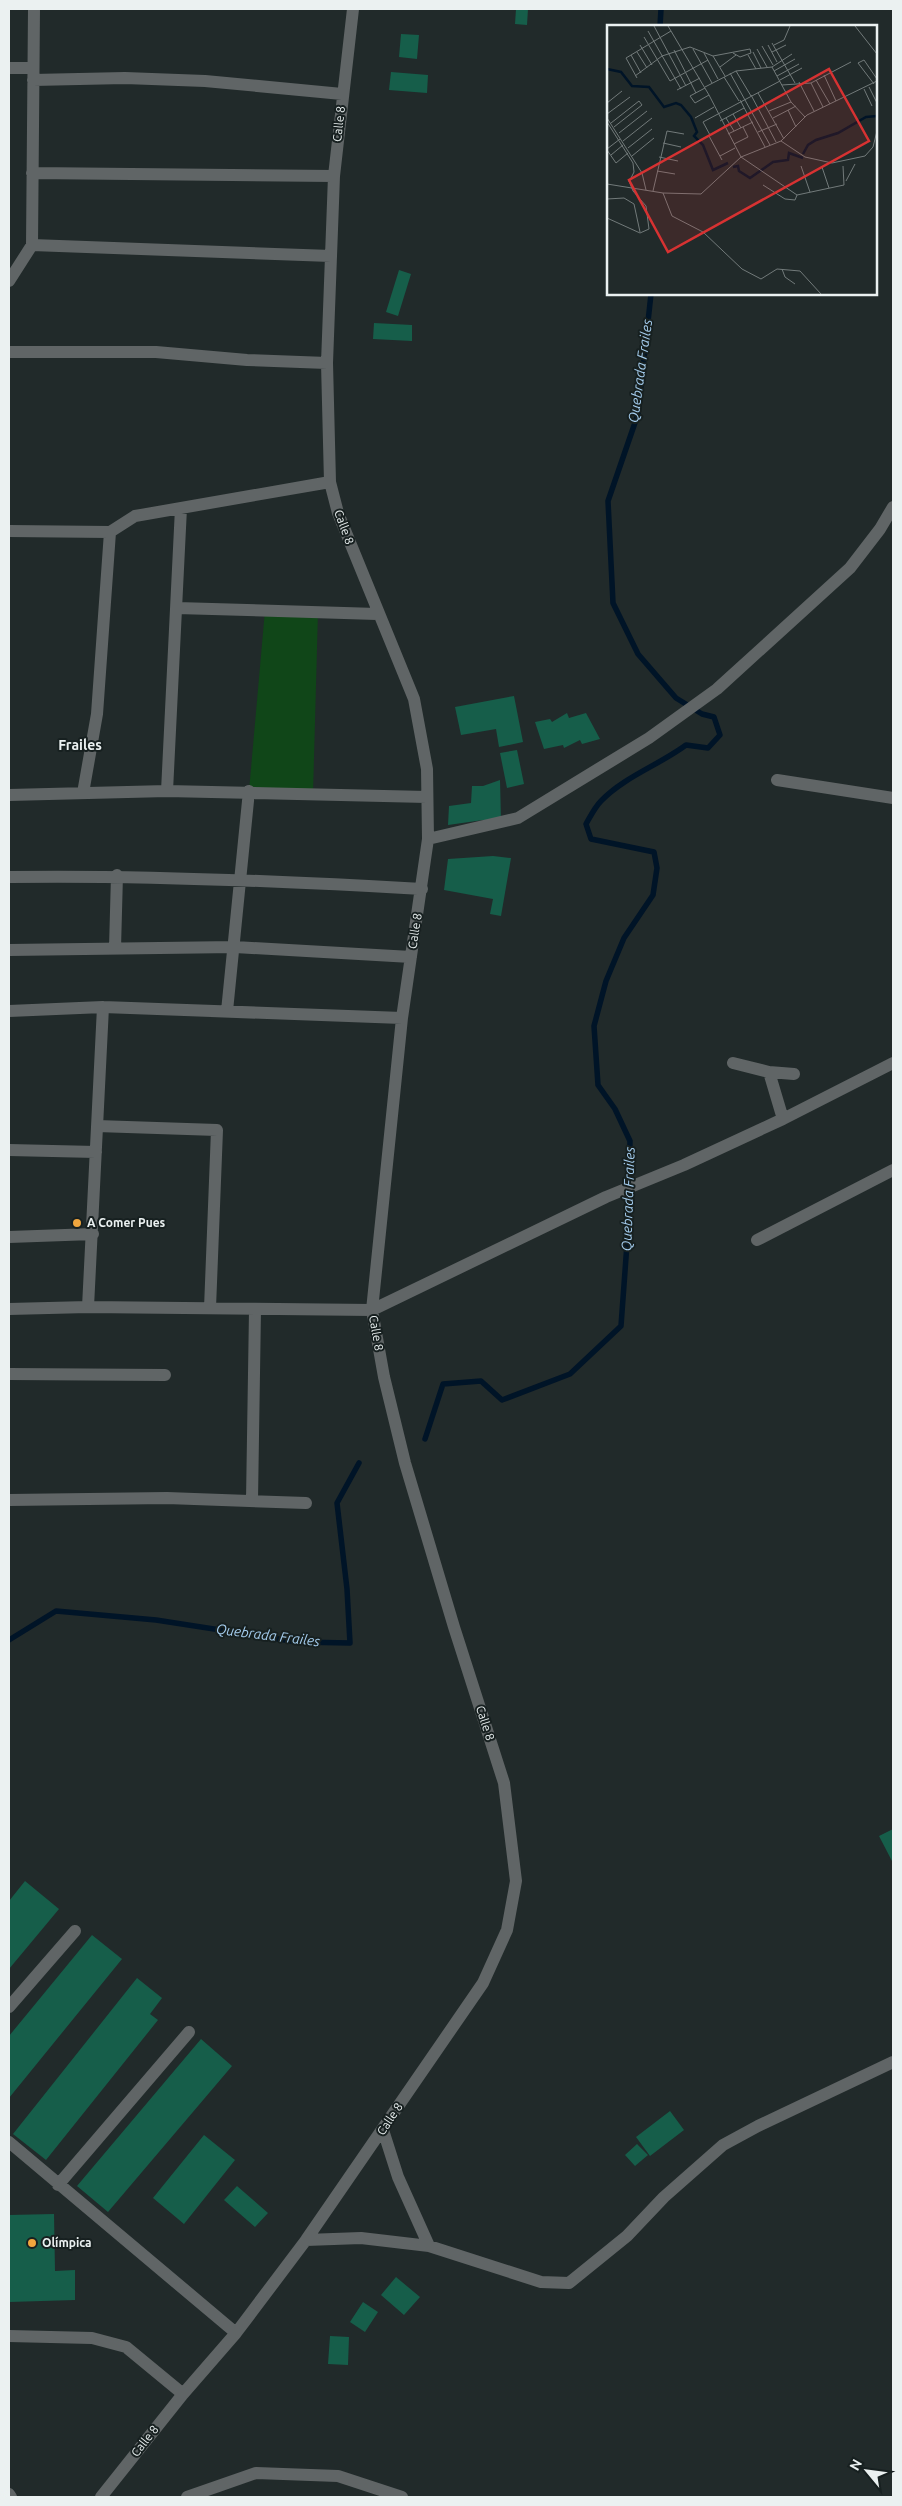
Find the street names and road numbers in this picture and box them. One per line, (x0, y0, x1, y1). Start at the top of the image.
street label: Calle 8 (330, 105, 347, 143)
street label: Calle 8 (332, 508, 357, 546)
street label: Calle 8 (405, 912, 424, 950)
street label: Calle 8 (367, 1314, 386, 1352)
street label: Calle 8 (474, 1704, 497, 1742)
street label: Calle 8 (374, 2100, 405, 2137)
street label: Calle 8 (128, 2422, 161, 2459)

